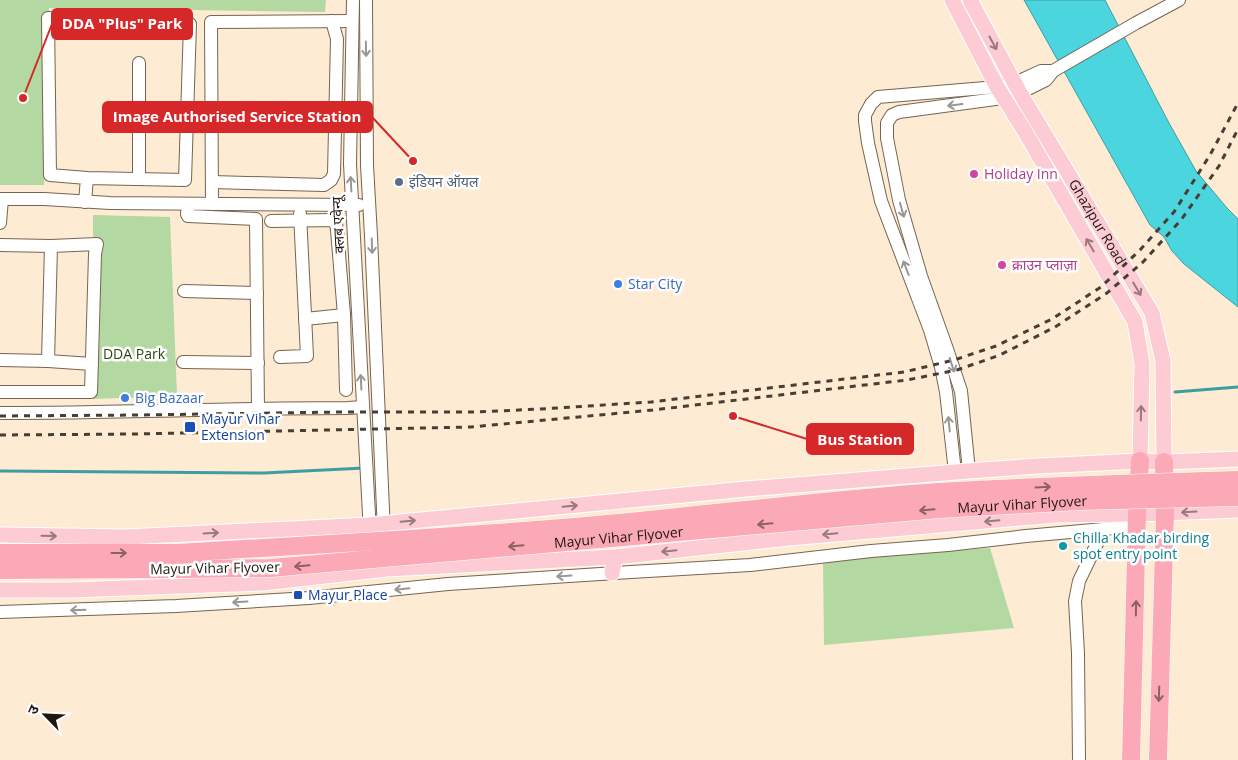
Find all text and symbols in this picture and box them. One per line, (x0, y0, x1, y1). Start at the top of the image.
callout: DDA "Plus" Park (52, 9, 192, 39)
text: DDA "Plus" Park (62, 13, 183, 33)
one-way arrow (988, 35, 998, 50)
one-way arrow (361, 40, 371, 56)
one-way arrow (947, 100, 963, 110)
callout: Image Authorised Service Station (103, 102, 372, 132)
text: Image Authorised Service Station (113, 106, 361, 126)
place label: Holiday Inn (984, 164, 1058, 183)
marker: Holiday Inn (968, 168, 980, 180)
place label: इंडियन ऑयल (409, 172, 479, 191)
street label: Ghazipur Road (1065, 175, 1131, 268)
marker: इंडियन ऑयल (393, 176, 405, 188)
one-way arrow (346, 177, 355, 193)
street label: क्लब एवेन्यू (326, 194, 349, 254)
one-way arrow (898, 202, 908, 218)
one-way arrow (367, 238, 376, 254)
one-way arrow (1085, 239, 1095, 253)
place label: क्राउन प्लाज़ा (1012, 255, 1078, 274)
marker: क्राउन प्लाज़ा (996, 259, 1008, 271)
one-way arrow (901, 261, 910, 276)
place label: Star City (628, 274, 683, 293)
marker: Star City (612, 278, 624, 290)
one-way arrow (1133, 281, 1143, 295)
park label: DDA Park (103, 344, 166, 363)
one-way arrow (948, 356, 958, 372)
one-way arrow (357, 374, 366, 390)
place label: Big Bazaar (135, 388, 204, 407)
marker: Big Bazaar (119, 392, 131, 404)
one-way arrow (1136, 405, 1146, 421)
place label: Mayur Vihar Extension (201, 409, 281, 444)
one-way arrow (944, 416, 954, 432)
marker: Mayur Vihar Extension (183, 420, 197, 434)
callout: Bus Station (807, 424, 913, 454)
text: Bus Station (817, 429, 903, 449)
one-way arrow (1035, 482, 1051, 491)
street label: Mayur Vihar Flyover (957, 491, 1088, 517)
one-way arrow (562, 501, 578, 510)
one-way arrow (919, 506, 935, 515)
one-way arrow (1182, 508, 1198, 517)
one-way arrow (400, 516, 416, 526)
one-way arrow (984, 516, 1000, 525)
one-way arrow (757, 520, 773, 529)
street label: Mayur Vihar Flyover (553, 522, 684, 552)
one-way arrow (203, 528, 219, 537)
place label: Chilla Khadar birding spot entry point (1073, 528, 1210, 563)
one-way arrow (822, 529, 838, 539)
one-way arrow (40, 531, 56, 541)
marker: Chilla Khadar birding spot entry point (1057, 540, 1069, 552)
one-way arrow (508, 541, 524, 551)
one-way arrow (661, 546, 677, 556)
one-way arrow (110, 548, 126, 558)
street label: Mayur Vihar Flyover (150, 557, 280, 578)
one-way arrow (294, 561, 310, 570)
one-way arrow (556, 572, 572, 581)
one-way arrow (394, 584, 410, 594)
place label: Mayur Place (308, 585, 388, 604)
marker: Mayur Place (292, 589, 304, 601)
one-way arrow (232, 598, 248, 607)
one-way arrow (1131, 600, 1140, 616)
one-way arrow (70, 605, 86, 614)
one-way arrow (1155, 686, 1164, 702)
north arrow (20, 690, 70, 740)
text: उ (22, 701, 43, 717)

